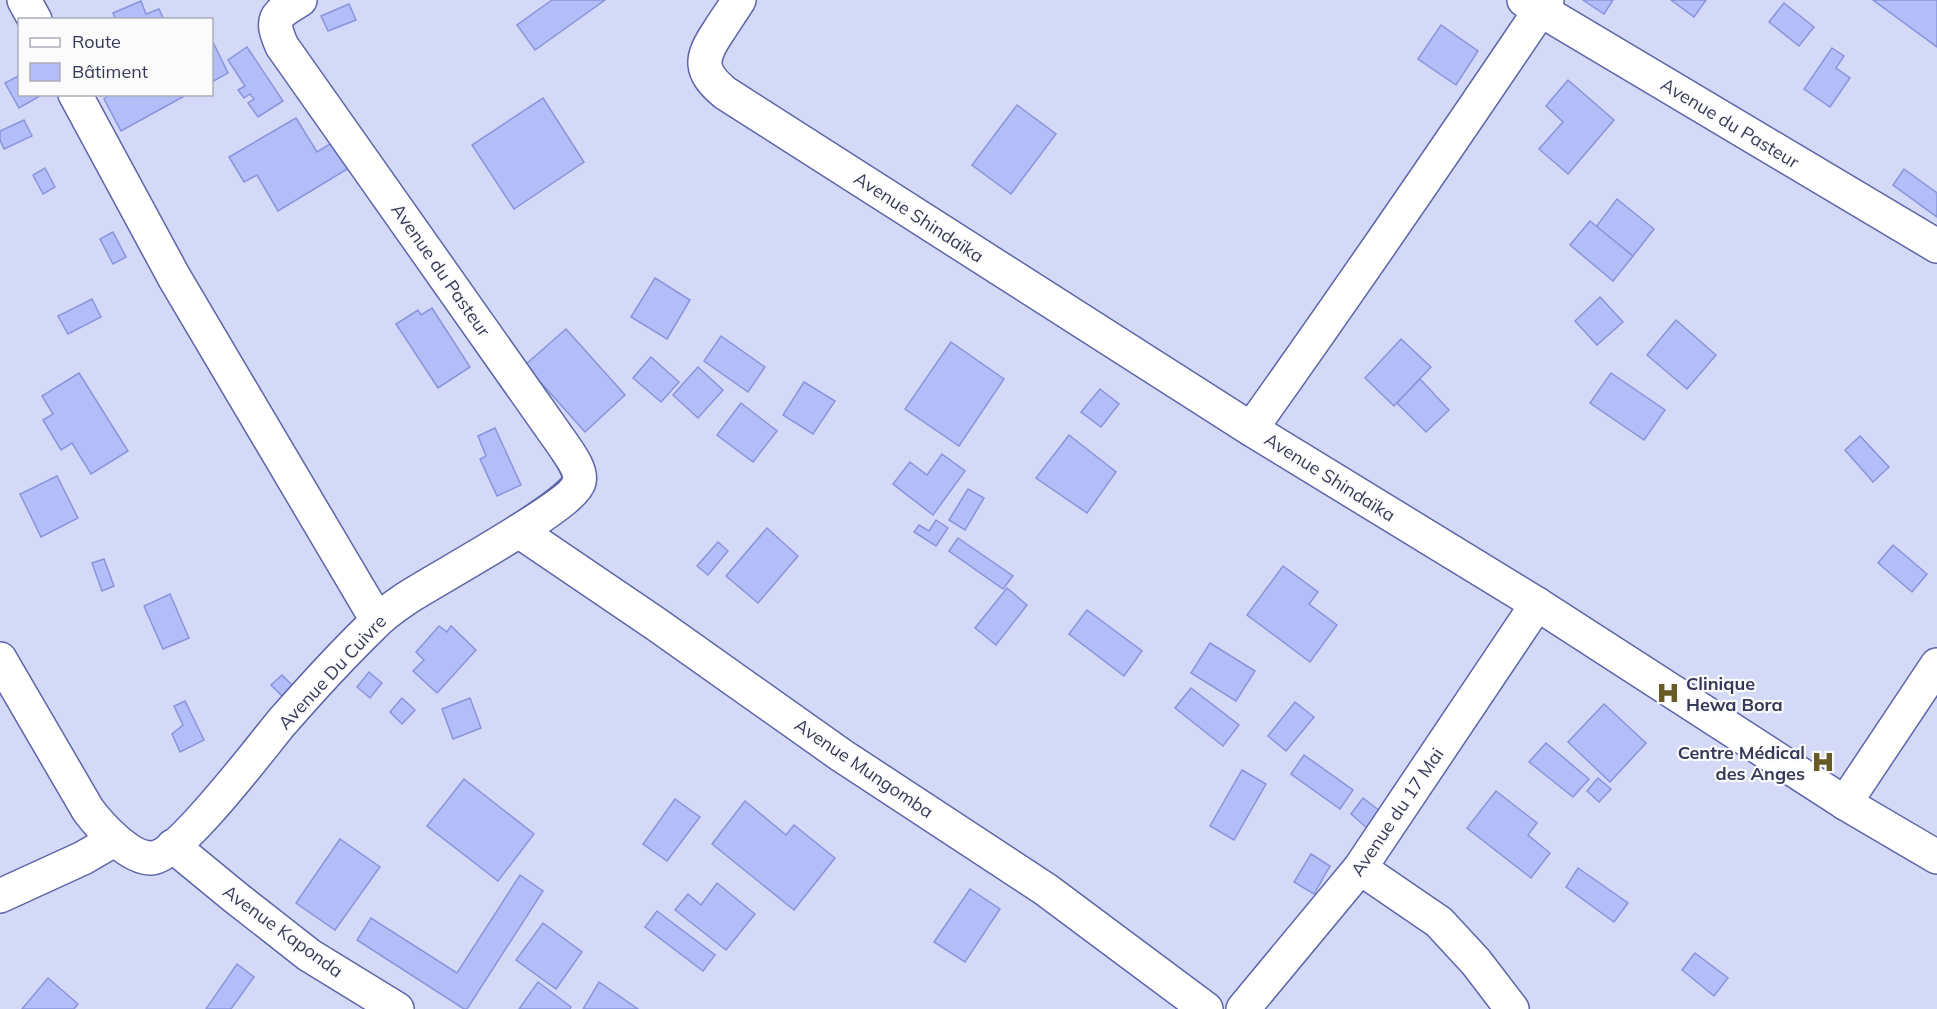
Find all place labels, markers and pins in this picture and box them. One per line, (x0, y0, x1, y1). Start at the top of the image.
place label: Clinique Hewa Bora (1686, 672, 1783, 716)
hospital icon: Clinique Hewa Bora (1655, 680, 1681, 706)
place label: Centre Médical des Anges (1678, 741, 1805, 785)
hospital icon: Centre Médical des Anges (1810, 749, 1836, 775)

